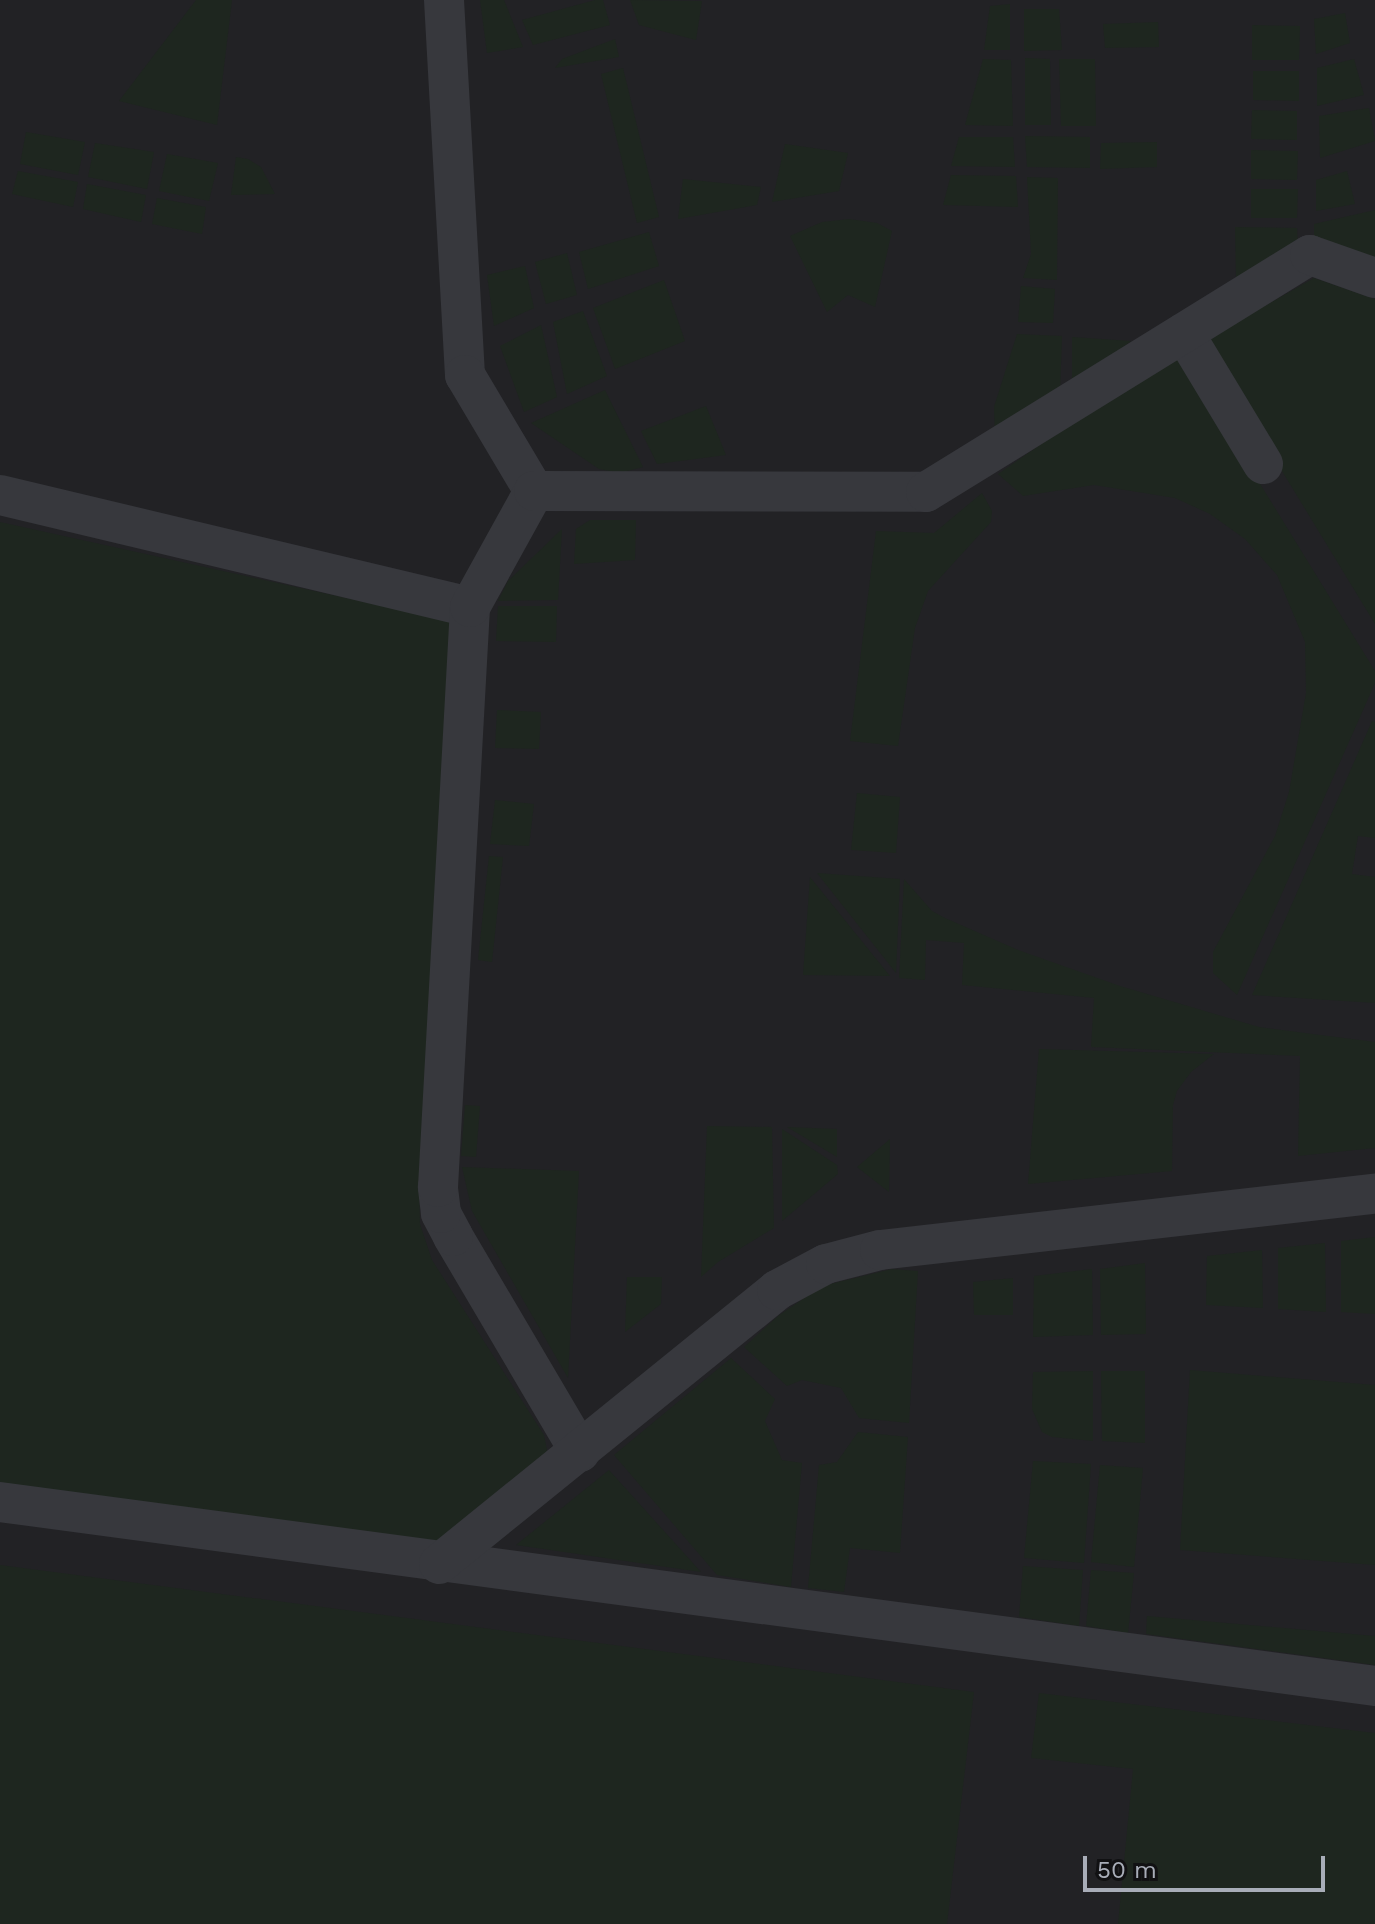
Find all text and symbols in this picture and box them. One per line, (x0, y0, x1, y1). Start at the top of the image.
scale bar (1087, 1840, 1329, 1890)
text: 50 m (1097, 1856, 1157, 1884)

